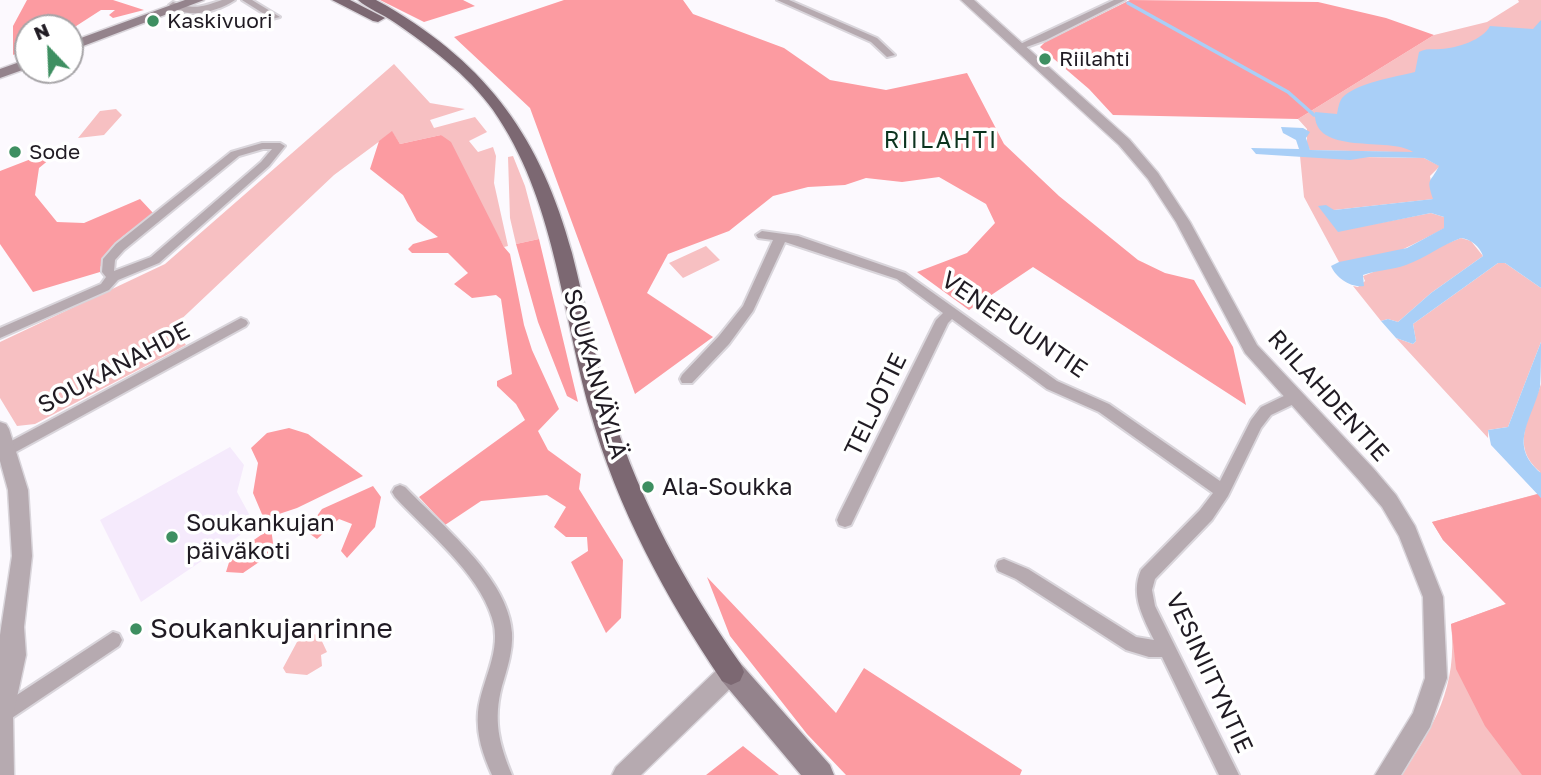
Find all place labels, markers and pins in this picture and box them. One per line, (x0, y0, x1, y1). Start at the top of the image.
place label: Kaskivuori (167, 8, 273, 34)
marker: Kaskivuori (145, 13, 161, 29)
place label: Riilahti (1059, 46, 1130, 72)
marker: Riilahti (1037, 51, 1053, 67)
place label: Sode (29, 139, 80, 165)
marker: Sode (7, 144, 23, 160)
place label: Ala-Soukka (662, 473, 793, 501)
marker: Ala-Soukka (640, 479, 656, 495)
place label: Soukankujan päiväkoti (186, 509, 335, 565)
marker: Soukankujan päiväkoti (164, 529, 180, 545)
place label: Soukankujanrinne (150, 612, 393, 646)
marker: Soukankujanrinne (128, 621, 144, 637)

